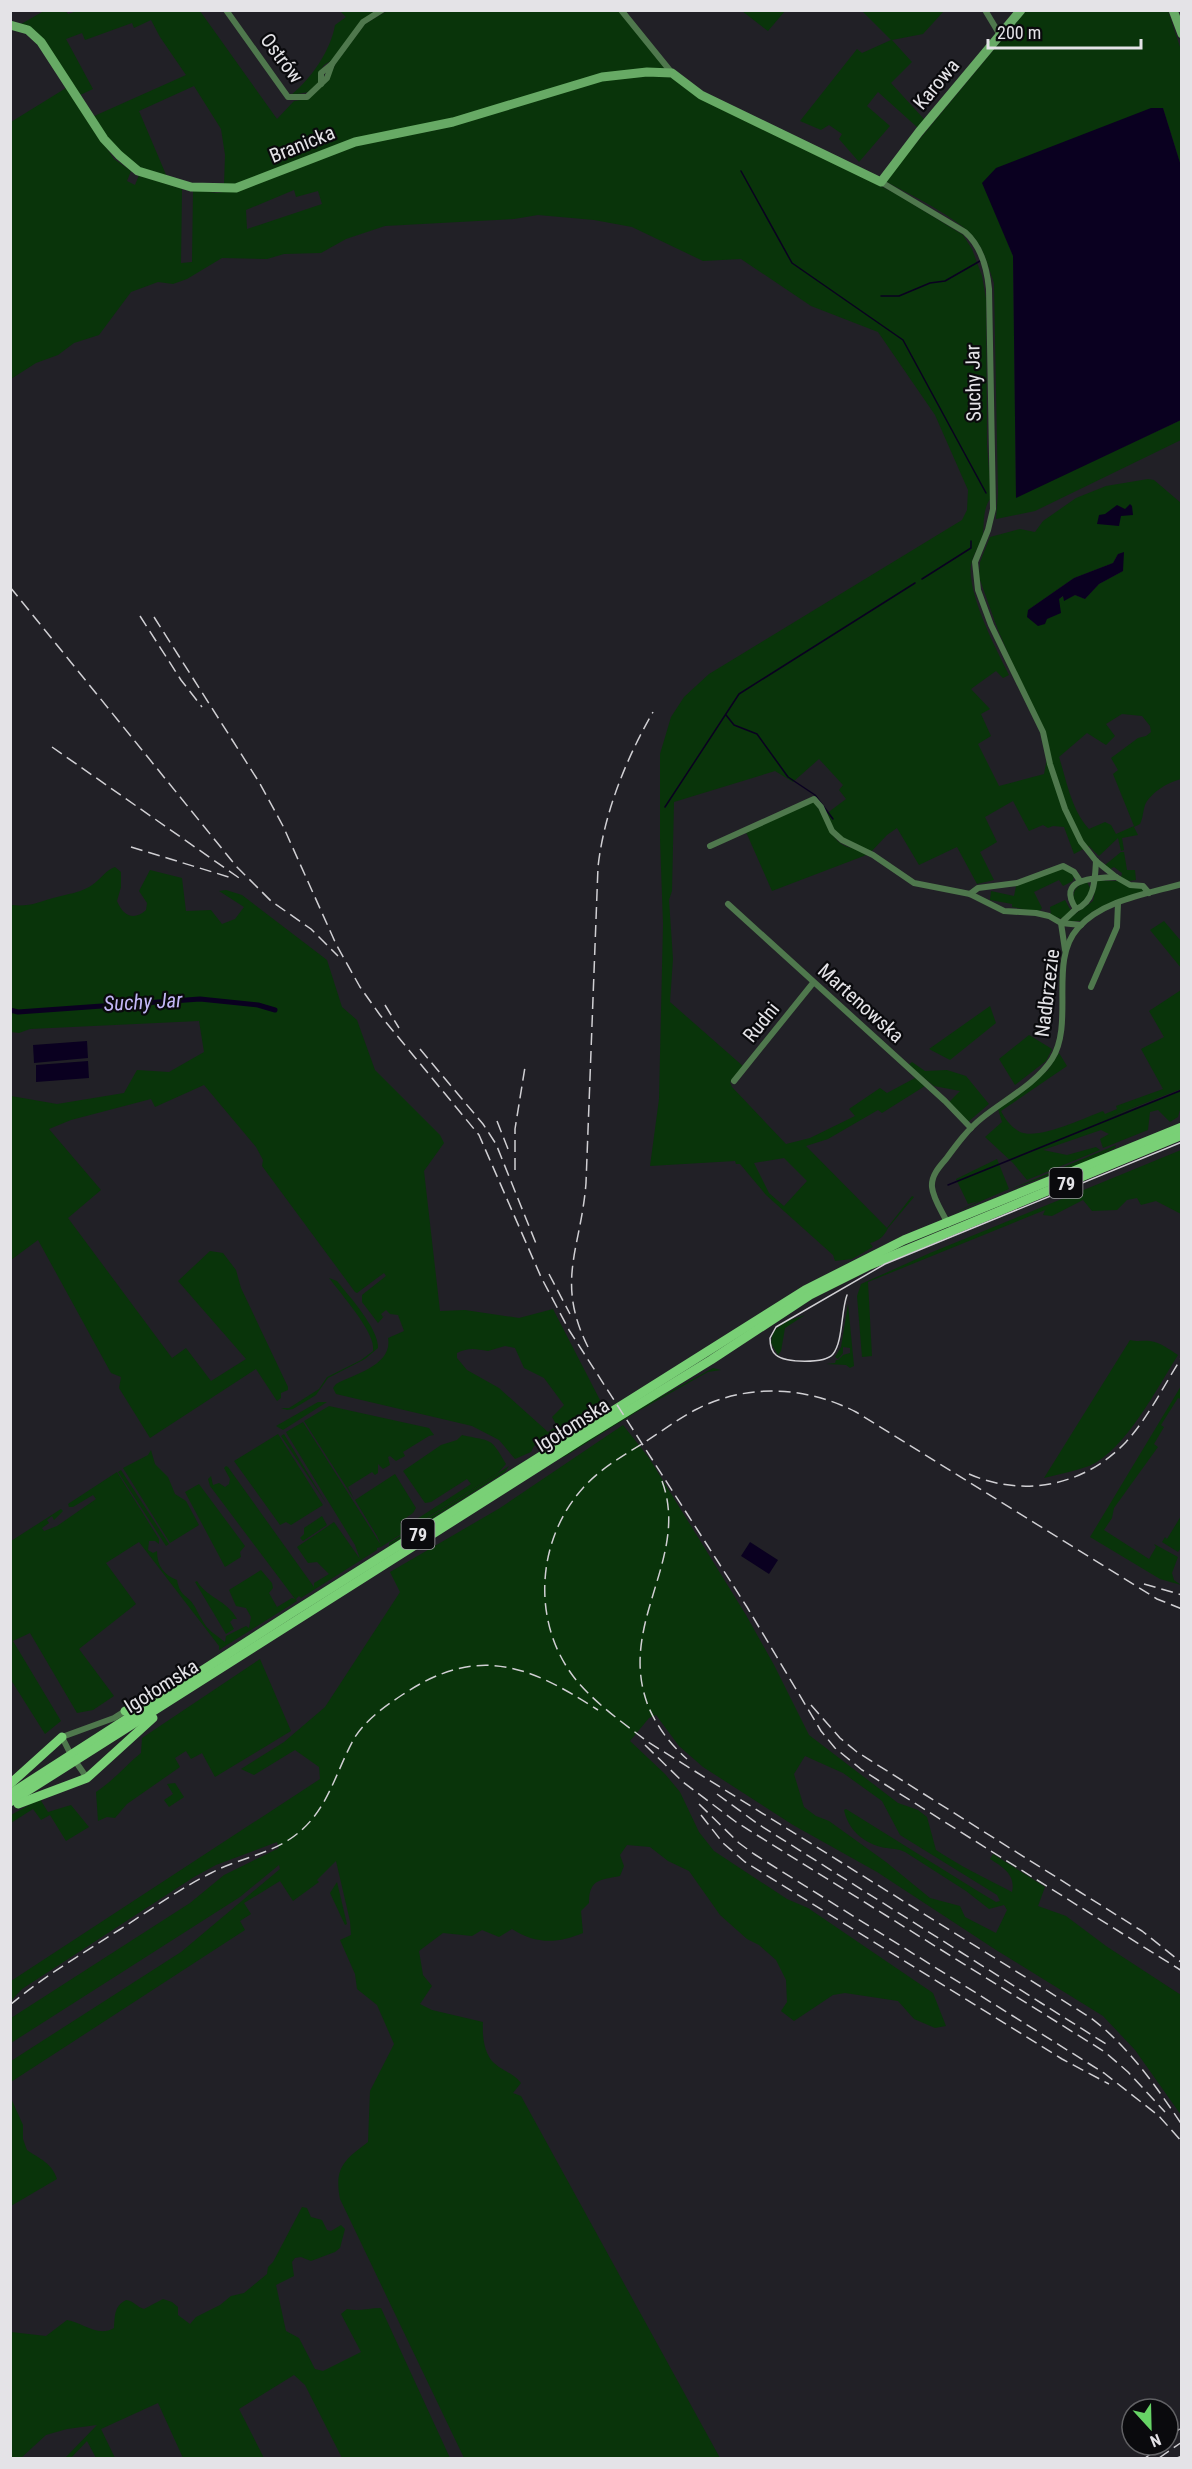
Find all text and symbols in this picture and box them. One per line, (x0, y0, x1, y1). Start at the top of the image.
scale bar (988, 12, 1141, 50)
text: 200 m (997, 22, 1041, 43)
street label: Ostrów (256, 28, 308, 88)
street label: Karowa (908, 54, 964, 114)
street label: Branicka (266, 120, 338, 168)
street label: Suchy Jar (960, 344, 986, 422)
street label: Nadbrzezie (1030, 948, 1064, 1038)
street label: Martenowska (813, 958, 909, 1048)
water label: Suchy Jar (103, 988, 184, 1016)
street label: Rudni (738, 997, 784, 1047)
road number: 79 (1050, 1168, 1082, 1198)
street label: Igołomska (531, 1393, 613, 1457)
road number: 79 (402, 1519, 434, 1549)
street label: Igołomska (120, 1654, 202, 1718)
north arrow (1120, 2397, 1180, 2457)
text: N (1147, 2430, 1164, 2451)

